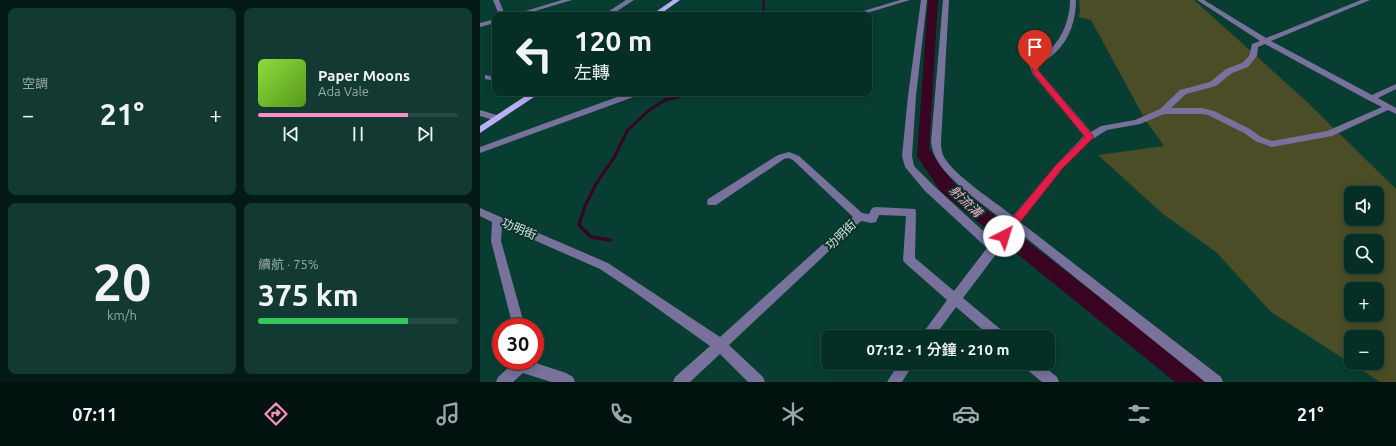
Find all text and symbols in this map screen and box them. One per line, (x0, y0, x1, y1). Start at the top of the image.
text: 120 m (574, 25, 652, 56)
icon: left (508, 28, 560, 80)
pin (1018, 30, 1052, 71)
icon: arrive (1024, 36, 1046, 58)
text: 左轉 (574, 62, 610, 82)
text: Paper Moons (318, 67, 410, 84)
text: 空調 (22, 76, 48, 90)
text: Ada Vale (318, 84, 369, 98)
text: 21° (100, 97, 144, 131)
text: − (22, 102, 34, 127)
text: + (210, 102, 222, 127)
icon: previous (280, 123, 302, 145)
icon: pause (347, 123, 369, 145)
icon: next (414, 123, 436, 145)
water label: 射流溝 (947, 182, 986, 221)
map controls (1344, 186, 1384, 370)
button: sound (1344, 186, 1384, 226)
position arrow (983, 215, 1025, 257)
street label: 功明街 (500, 216, 538, 242)
street label: 功明街 (823, 217, 858, 252)
button: search (1344, 234, 1384, 274)
text: 20 (93, 253, 151, 311)
text: 續航 · 75% (258, 257, 319, 271)
text: 375 km (258, 278, 359, 312)
button: + (1344, 282, 1384, 322)
text: km/h (107, 308, 137, 322)
speed limit sign: 30 (492, 318, 544, 370)
button: − (1344, 330, 1384, 370)
text: 07:12 · 1 分鐘 · 210 m (866, 341, 1010, 358)
icon: directions (262, 400, 290, 428)
icon: music (434, 400, 462, 428)
icon: phone (607, 400, 635, 428)
icon: climate (779, 400, 807, 428)
icon: car (952, 400, 980, 428)
icon: filters (1125, 400, 1153, 428)
text: 07:11 (72, 404, 117, 424)
text: 21° (1297, 404, 1324, 424)

